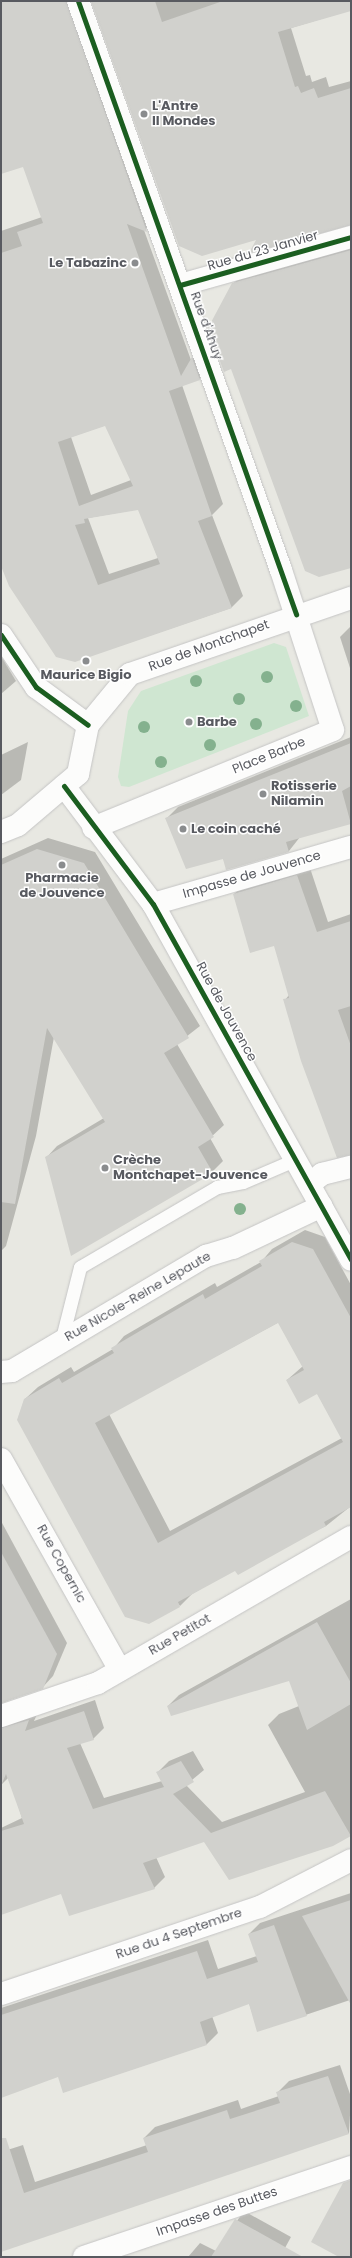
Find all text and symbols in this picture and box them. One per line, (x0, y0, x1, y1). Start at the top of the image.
place label: L'Antre II Mondes (152, 99, 215, 130)
marker: L'Antre II Mondes (139, 109, 149, 119)
street label: Rue du 23 Janvier (206, 228, 320, 274)
place label: Le Tabazinc (49, 255, 127, 271)
marker: Le Tabazinc (130, 258, 140, 268)
street label: Rue d'Ahuy (186, 290, 226, 362)
street label: Rue de Montchapet (147, 617, 271, 675)
marker: Maurice Bigio (81, 656, 91, 666)
place label: Maurice Bigio (41, 667, 131, 683)
place label: Barbe (197, 714, 237, 730)
marker: Barbe (184, 717, 194, 727)
street label: Place Barbe (230, 734, 308, 778)
place label: Rotisserie Nilamin (271, 779, 337, 810)
marker: Rotisserie Nilamin (258, 789, 268, 799)
place label: Le coin caché (191, 821, 281, 837)
marker: Le coin caché (178, 824, 188, 834)
street label: Impasse de Jouvence (181, 848, 323, 902)
marker: Pharmacie de Jouvence (57, 860, 67, 870)
place label: Pharmacie de Jouvence (20, 871, 104, 902)
street label: Rue de Jouvence (192, 960, 260, 1064)
place label: Crèche Montchapet-Jouvence (113, 1153, 268, 1184)
marker: Crèche Montchapet-Jouvence (100, 1163, 110, 1173)
street label: Rue Nicole-Reine Lepaute (62, 1249, 214, 1345)
street label: Rue Copernic (33, 1522, 89, 1606)
street label: Rue Petitot (146, 1611, 214, 1659)
street label: Rue du 4 Septembre (114, 1905, 244, 1963)
street label: Impasse des Buttes (154, 2184, 280, 2240)

